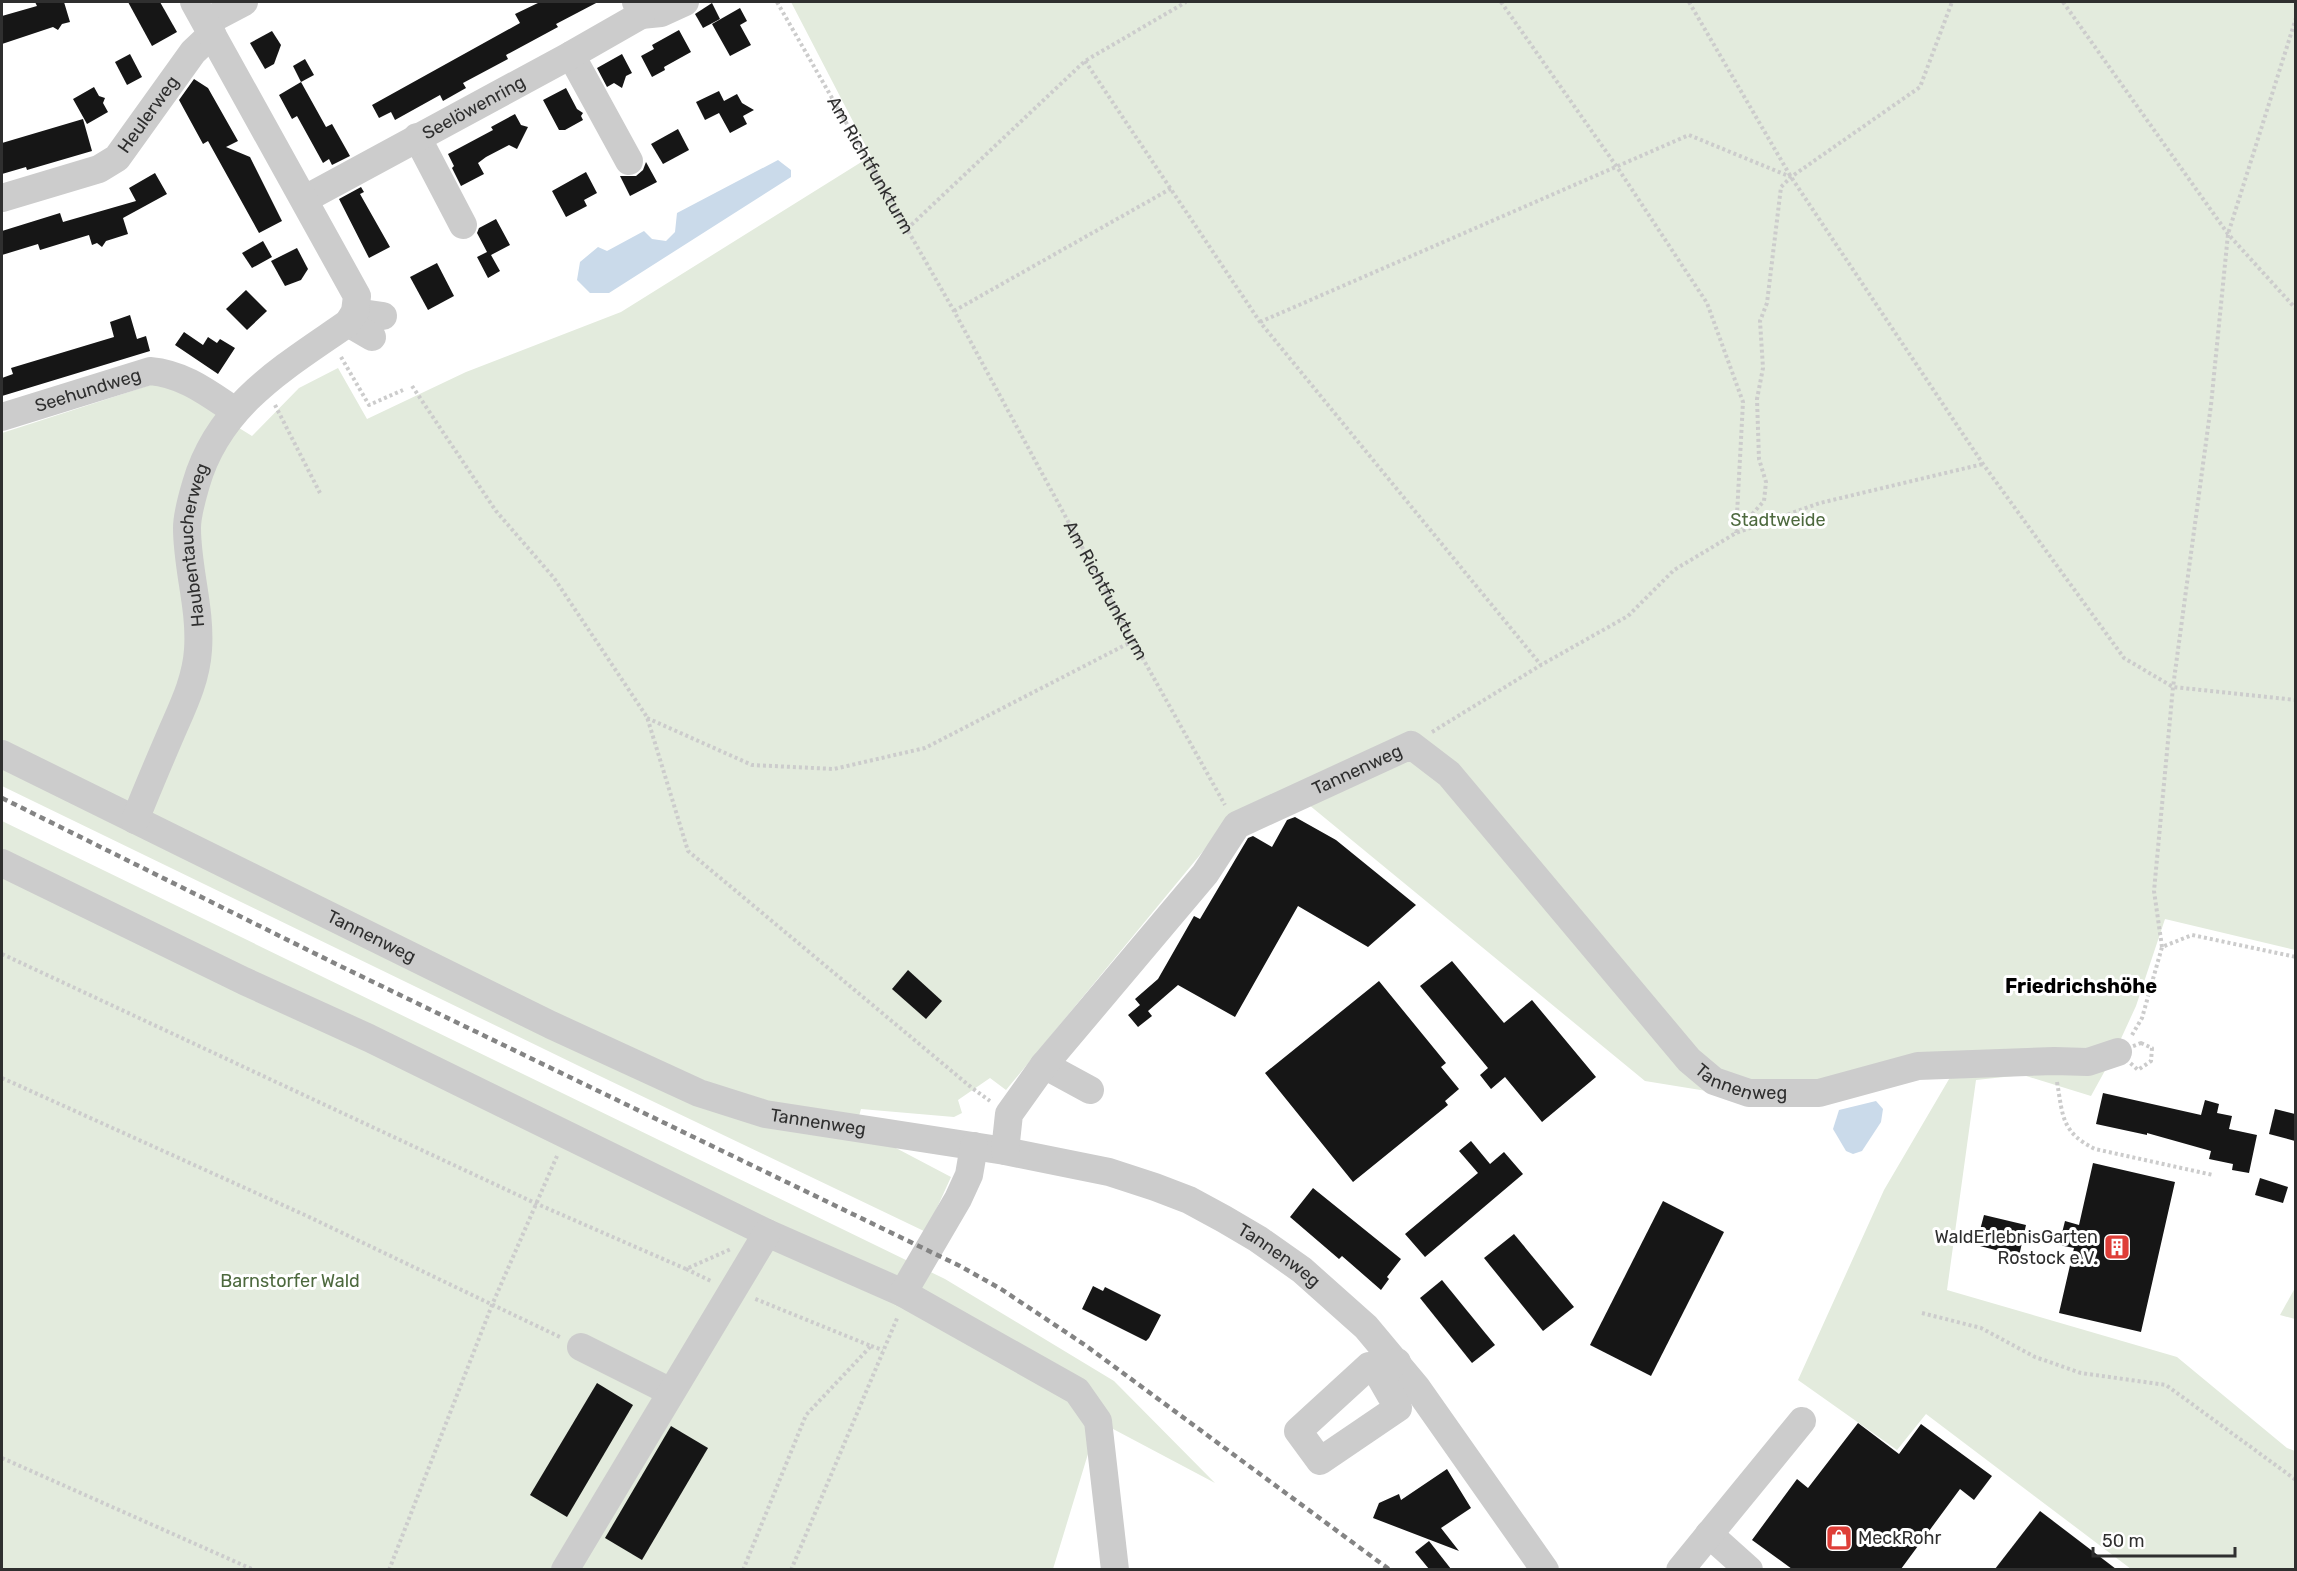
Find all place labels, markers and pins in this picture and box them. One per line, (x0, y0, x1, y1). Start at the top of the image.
place label: WaldErlebnisGarten Rostock e.V. (1935, 1226, 2098, 1269)
building icon: WaldErlebnisGarten Rostock e.V. (2102, 1232, 2132, 1262)
shop icon: MeckRohr (1824, 1523, 1854, 1553)
place label: MeckRohr (1858, 1527, 1942, 1549)

